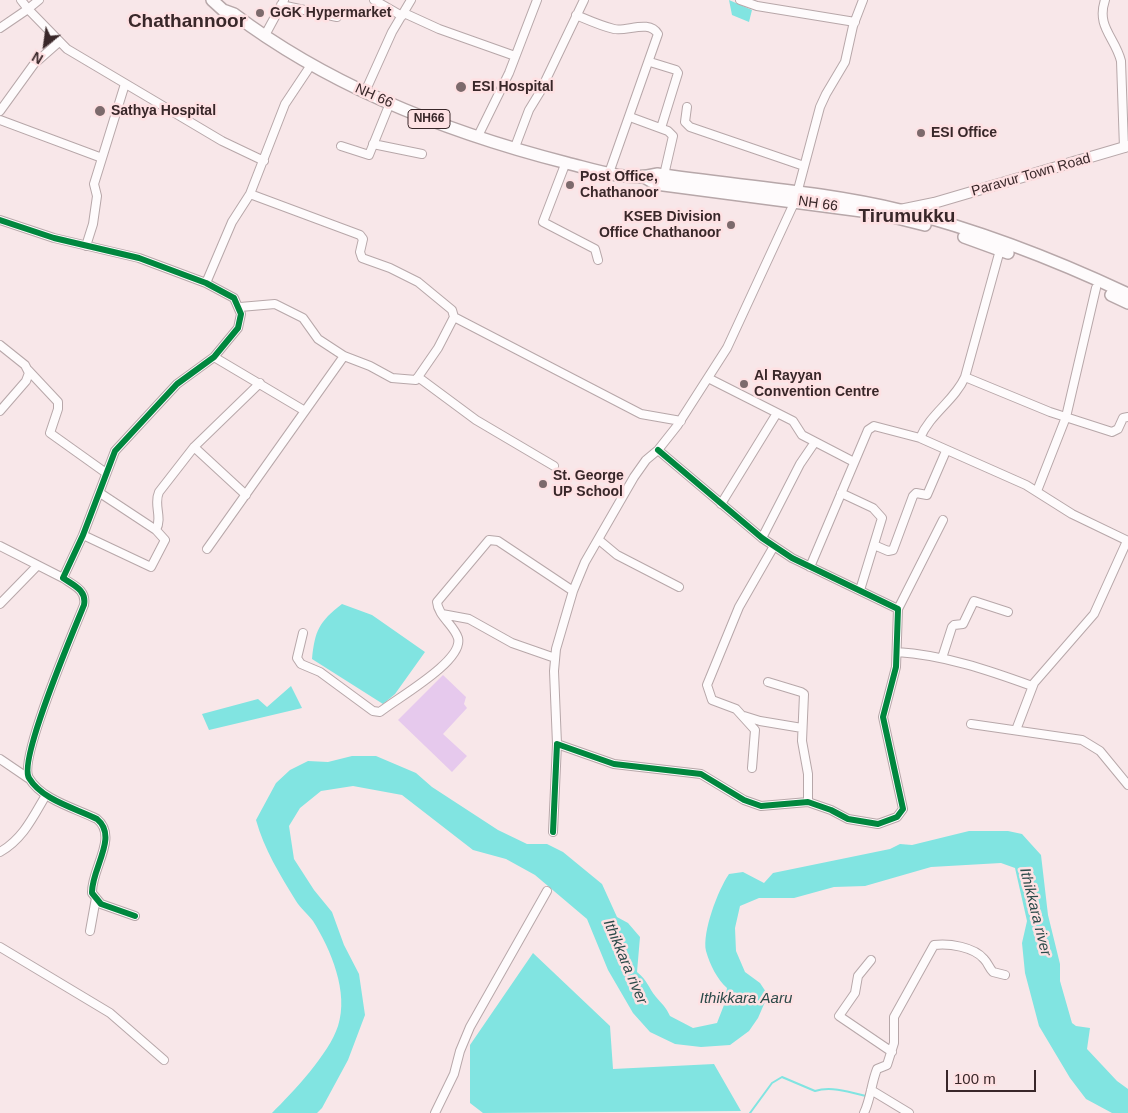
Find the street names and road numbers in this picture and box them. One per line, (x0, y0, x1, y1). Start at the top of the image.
street label: NH 66 (352, 80, 396, 112)
road number: NH66 (408, 110, 450, 128)
street label: Paravur Town Road (970, 150, 1092, 200)
street label: NH 66 (797, 193, 839, 215)

